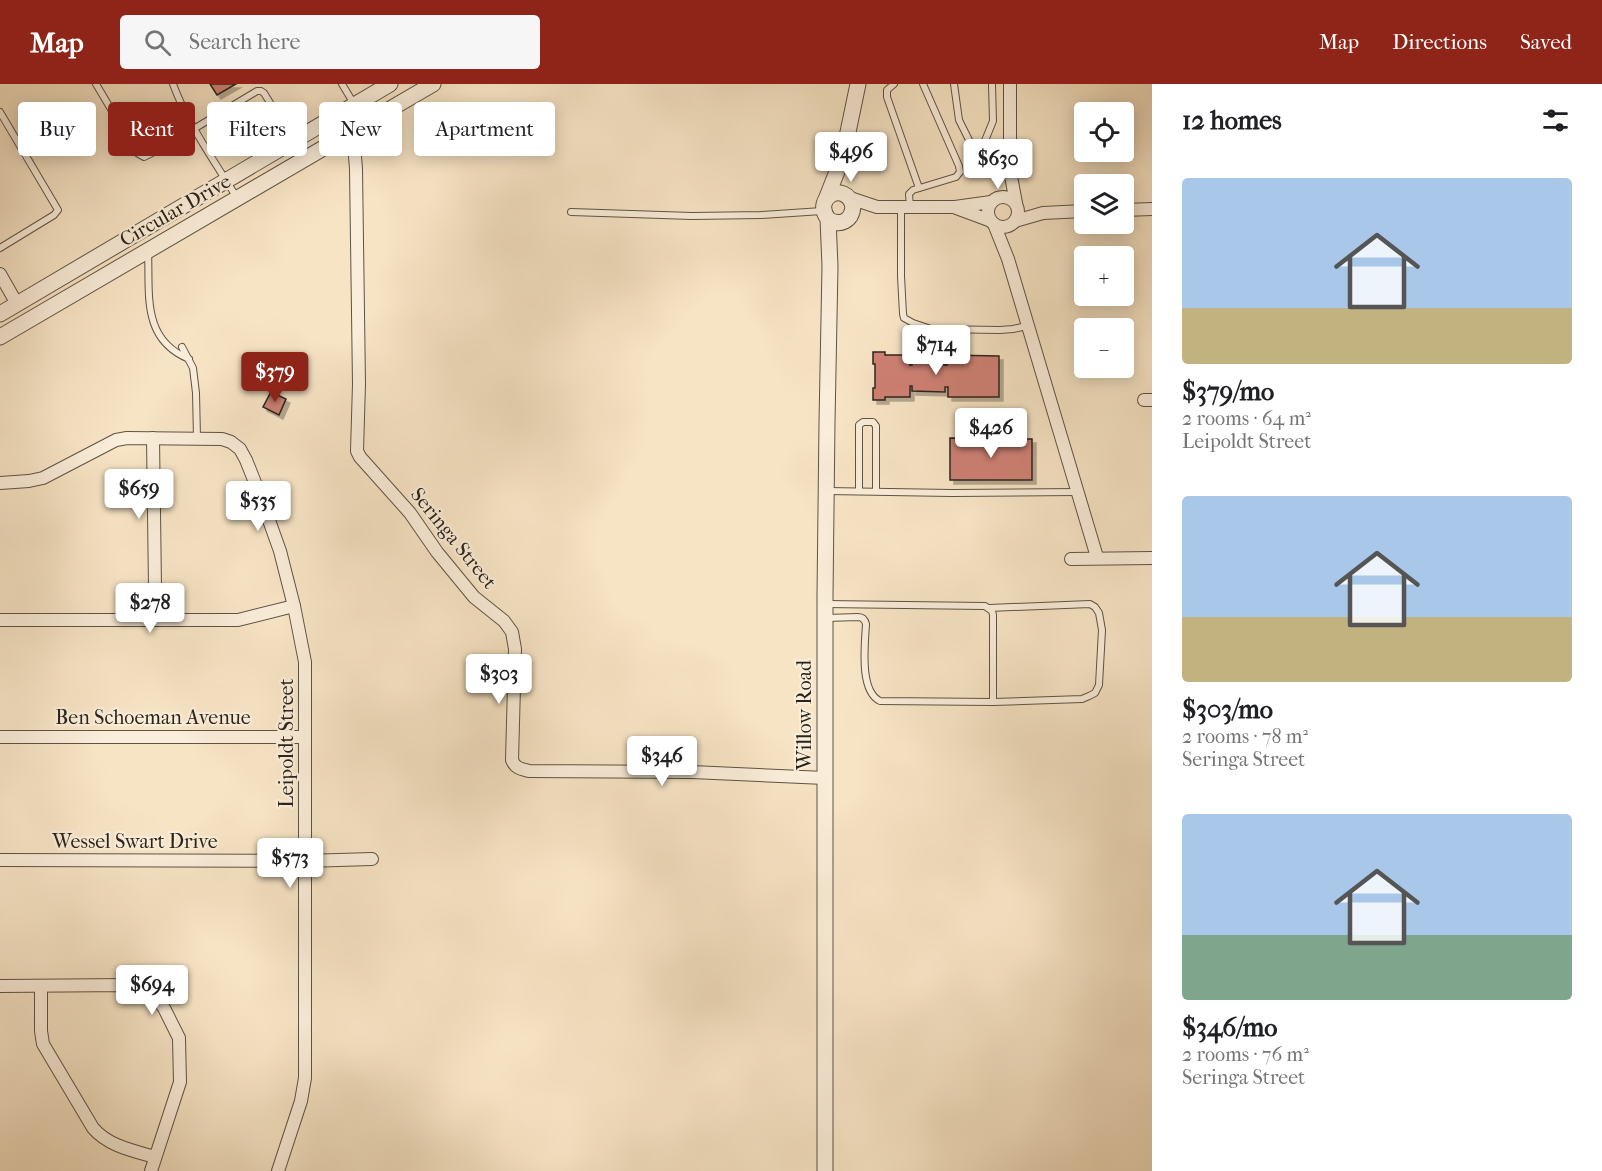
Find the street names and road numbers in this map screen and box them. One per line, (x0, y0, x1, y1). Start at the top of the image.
street label: Circular Drive (116, 169, 235, 251)
street label: Seringa Street (406, 483, 501, 593)
street label: Willow Road (793, 659, 816, 771)
street label: Leipoldt Street (275, 678, 298, 808)
street label: Ben Schoeman Avenue (55, 706, 251, 729)
street label: Wessel Swart Drive (51, 830, 218, 853)

